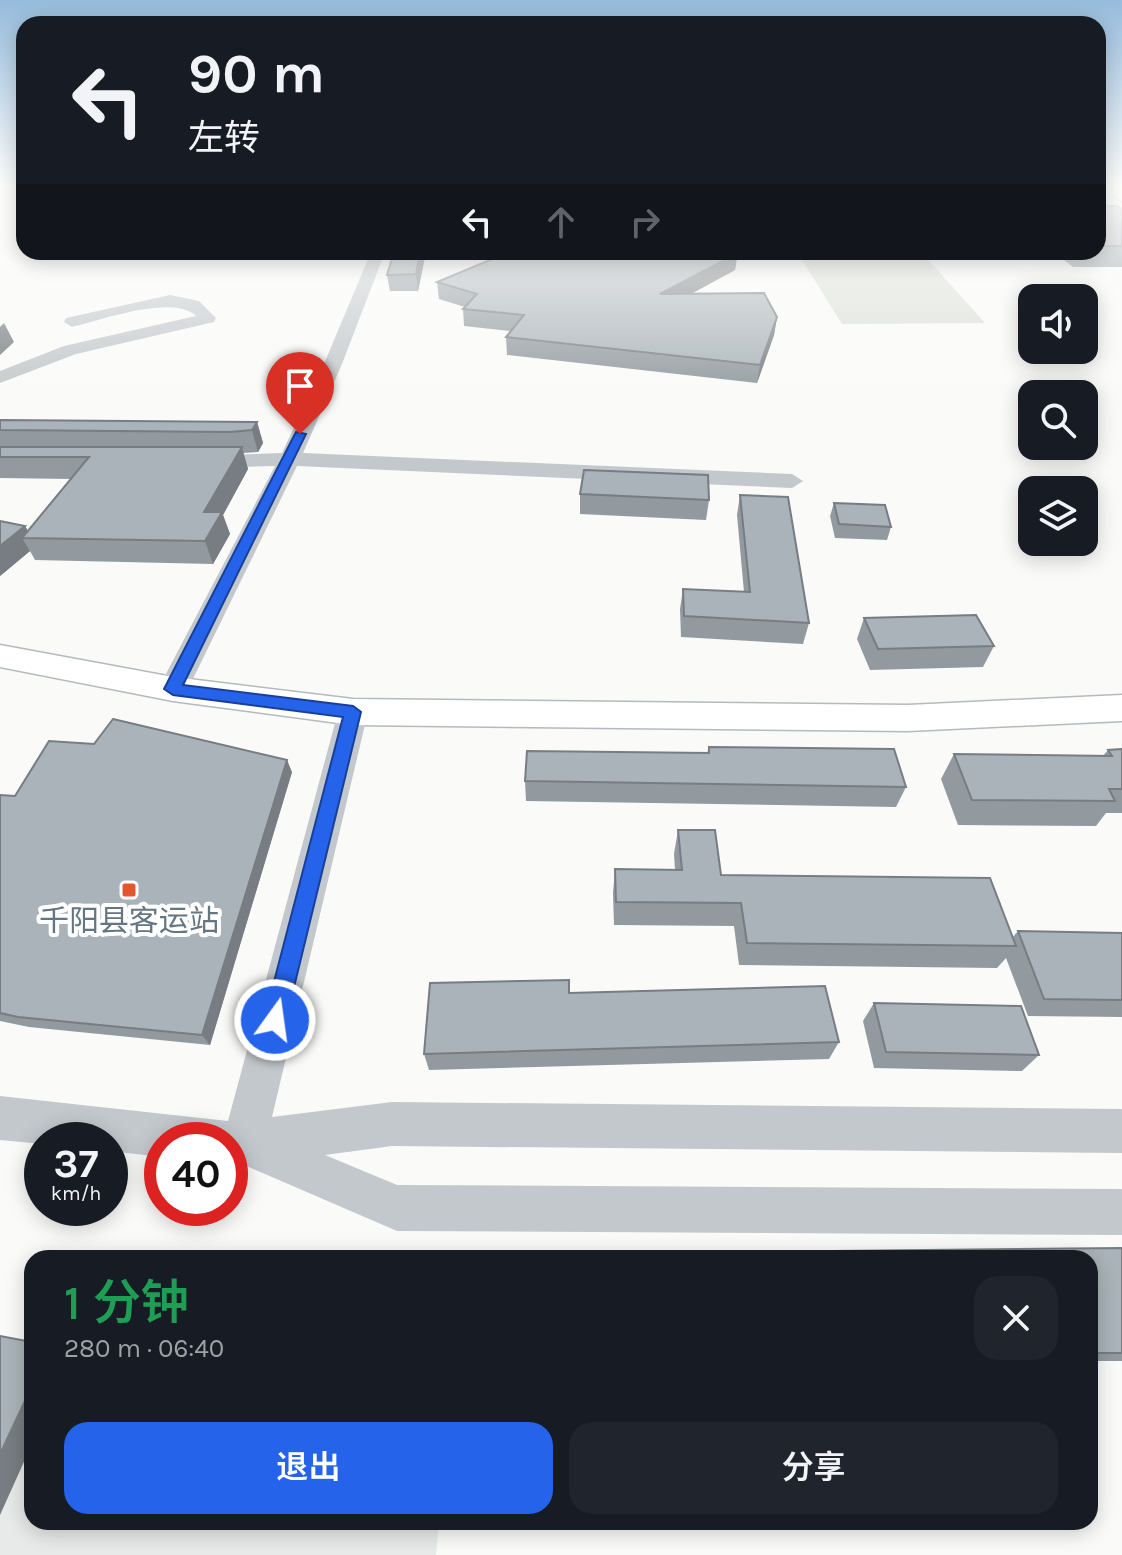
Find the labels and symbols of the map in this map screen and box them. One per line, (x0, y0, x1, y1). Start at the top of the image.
pin (266, 352, 334, 434)
marker: 千阳县客运站 (120, 881, 138, 899)
place label: 千阳县客运站 (39, 903, 219, 939)
position arrow (233, 978, 317, 1062)
speed limit sign: 40 (144, 1122, 248, 1226)

